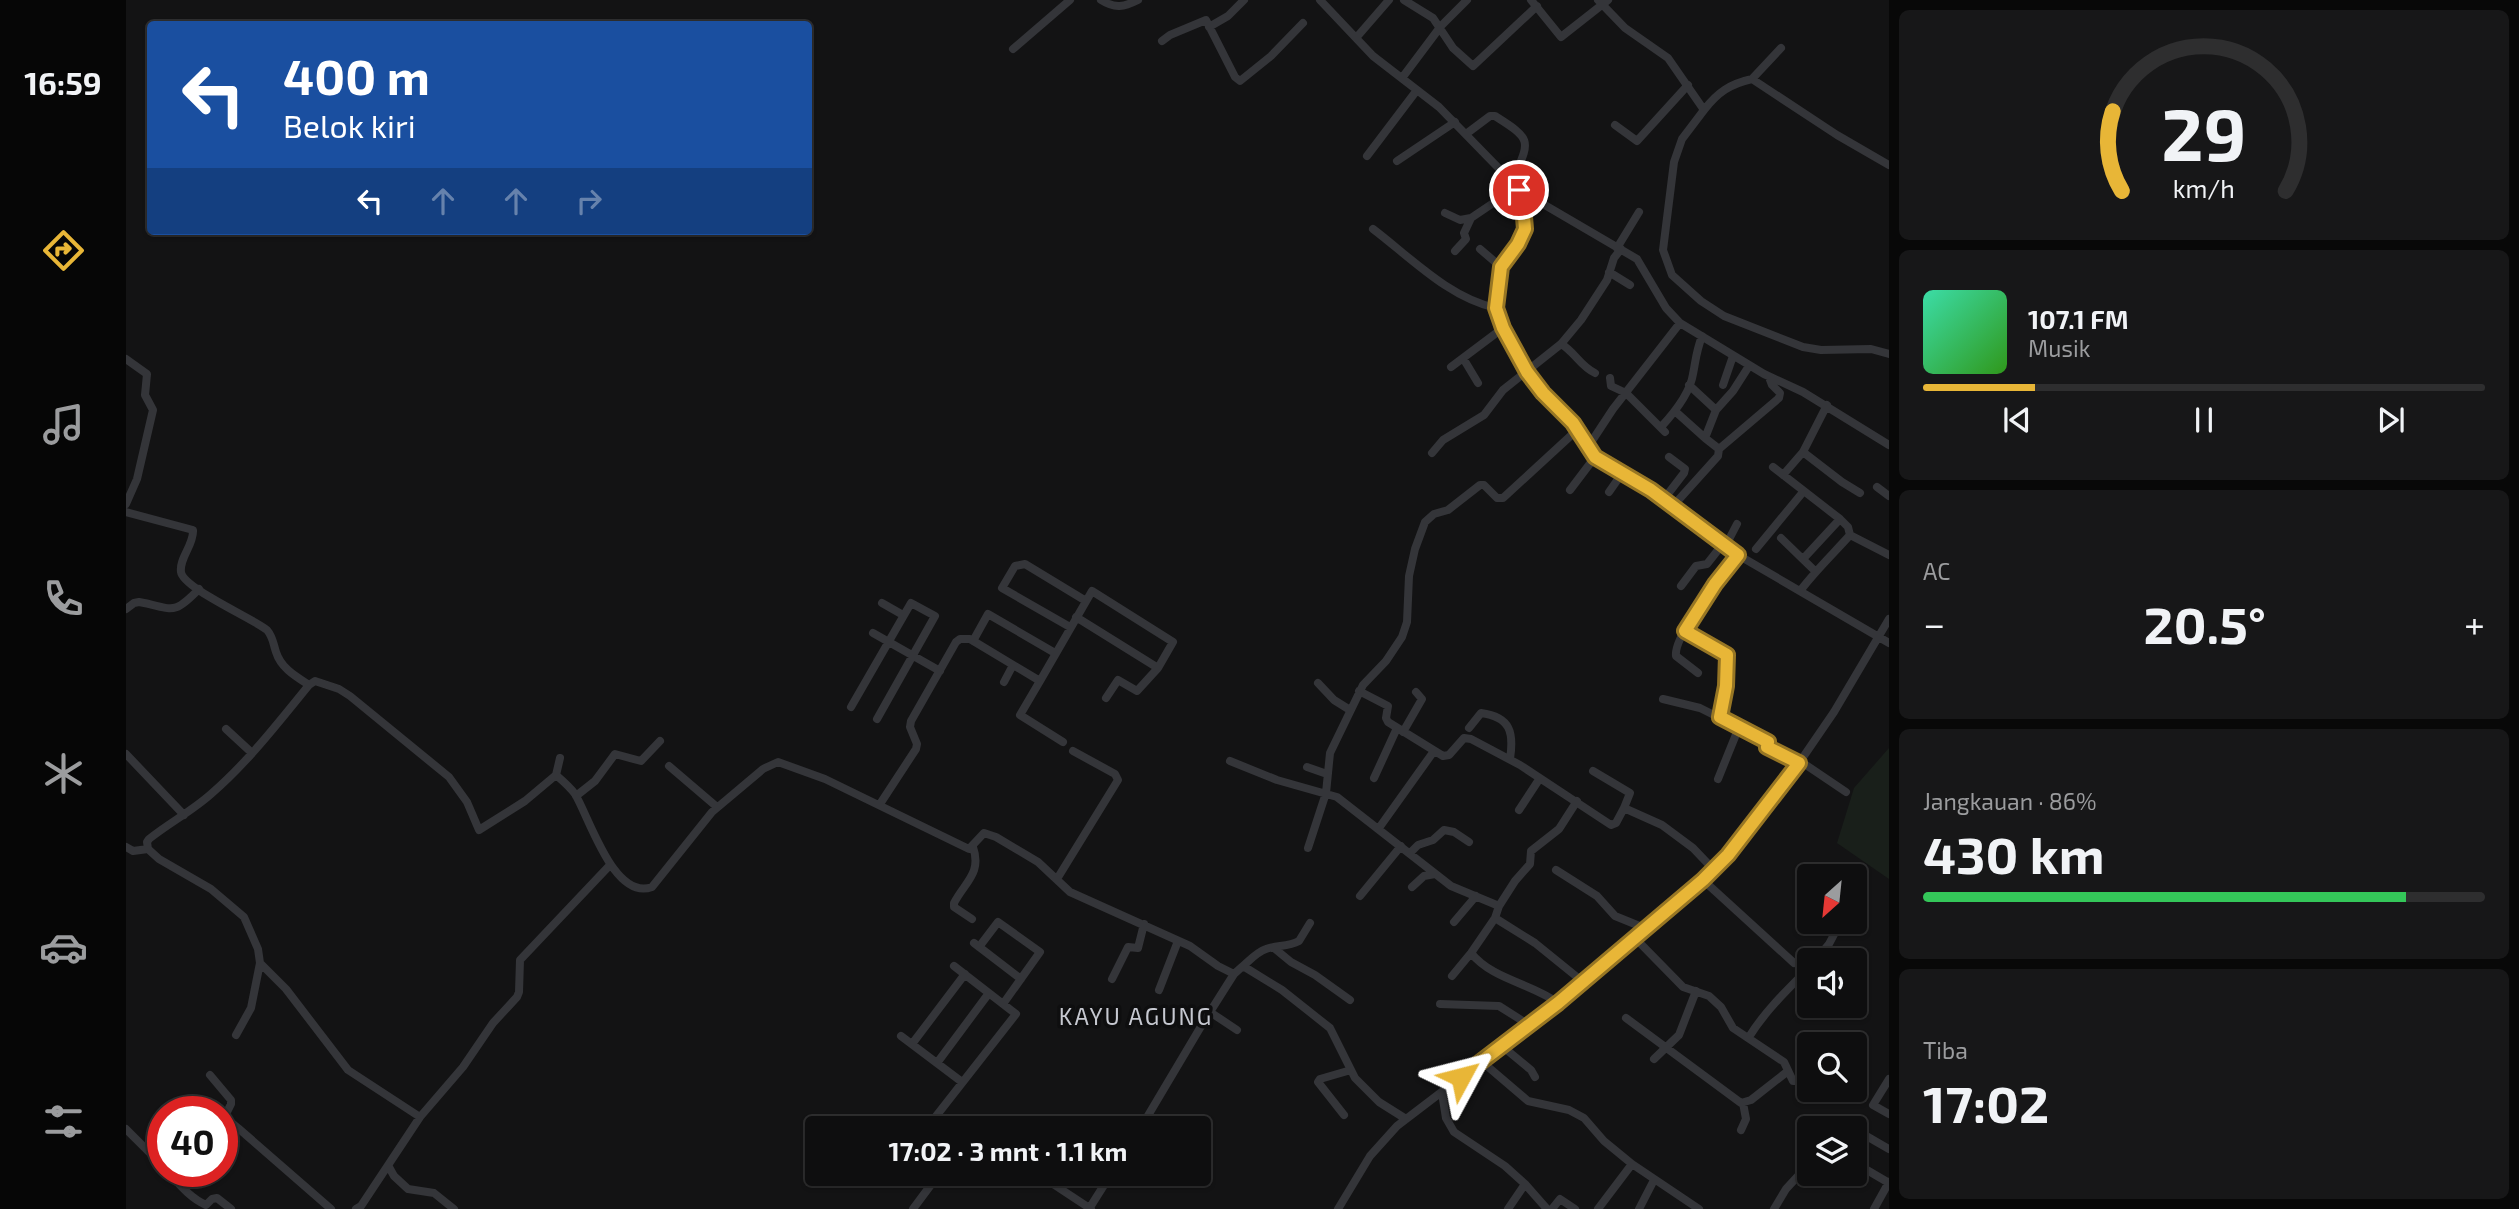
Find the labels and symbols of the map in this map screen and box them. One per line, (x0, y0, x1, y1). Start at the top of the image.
pin (1489, 160, 1549, 220)
north arrow (1797, 864, 1867, 934)
district label: KAYU AGUNG (1059, 1002, 1213, 1030)
position arrow (1424, 1040, 1498, 1114)
speed limit sign: 40 (147, 1096, 238, 1187)

